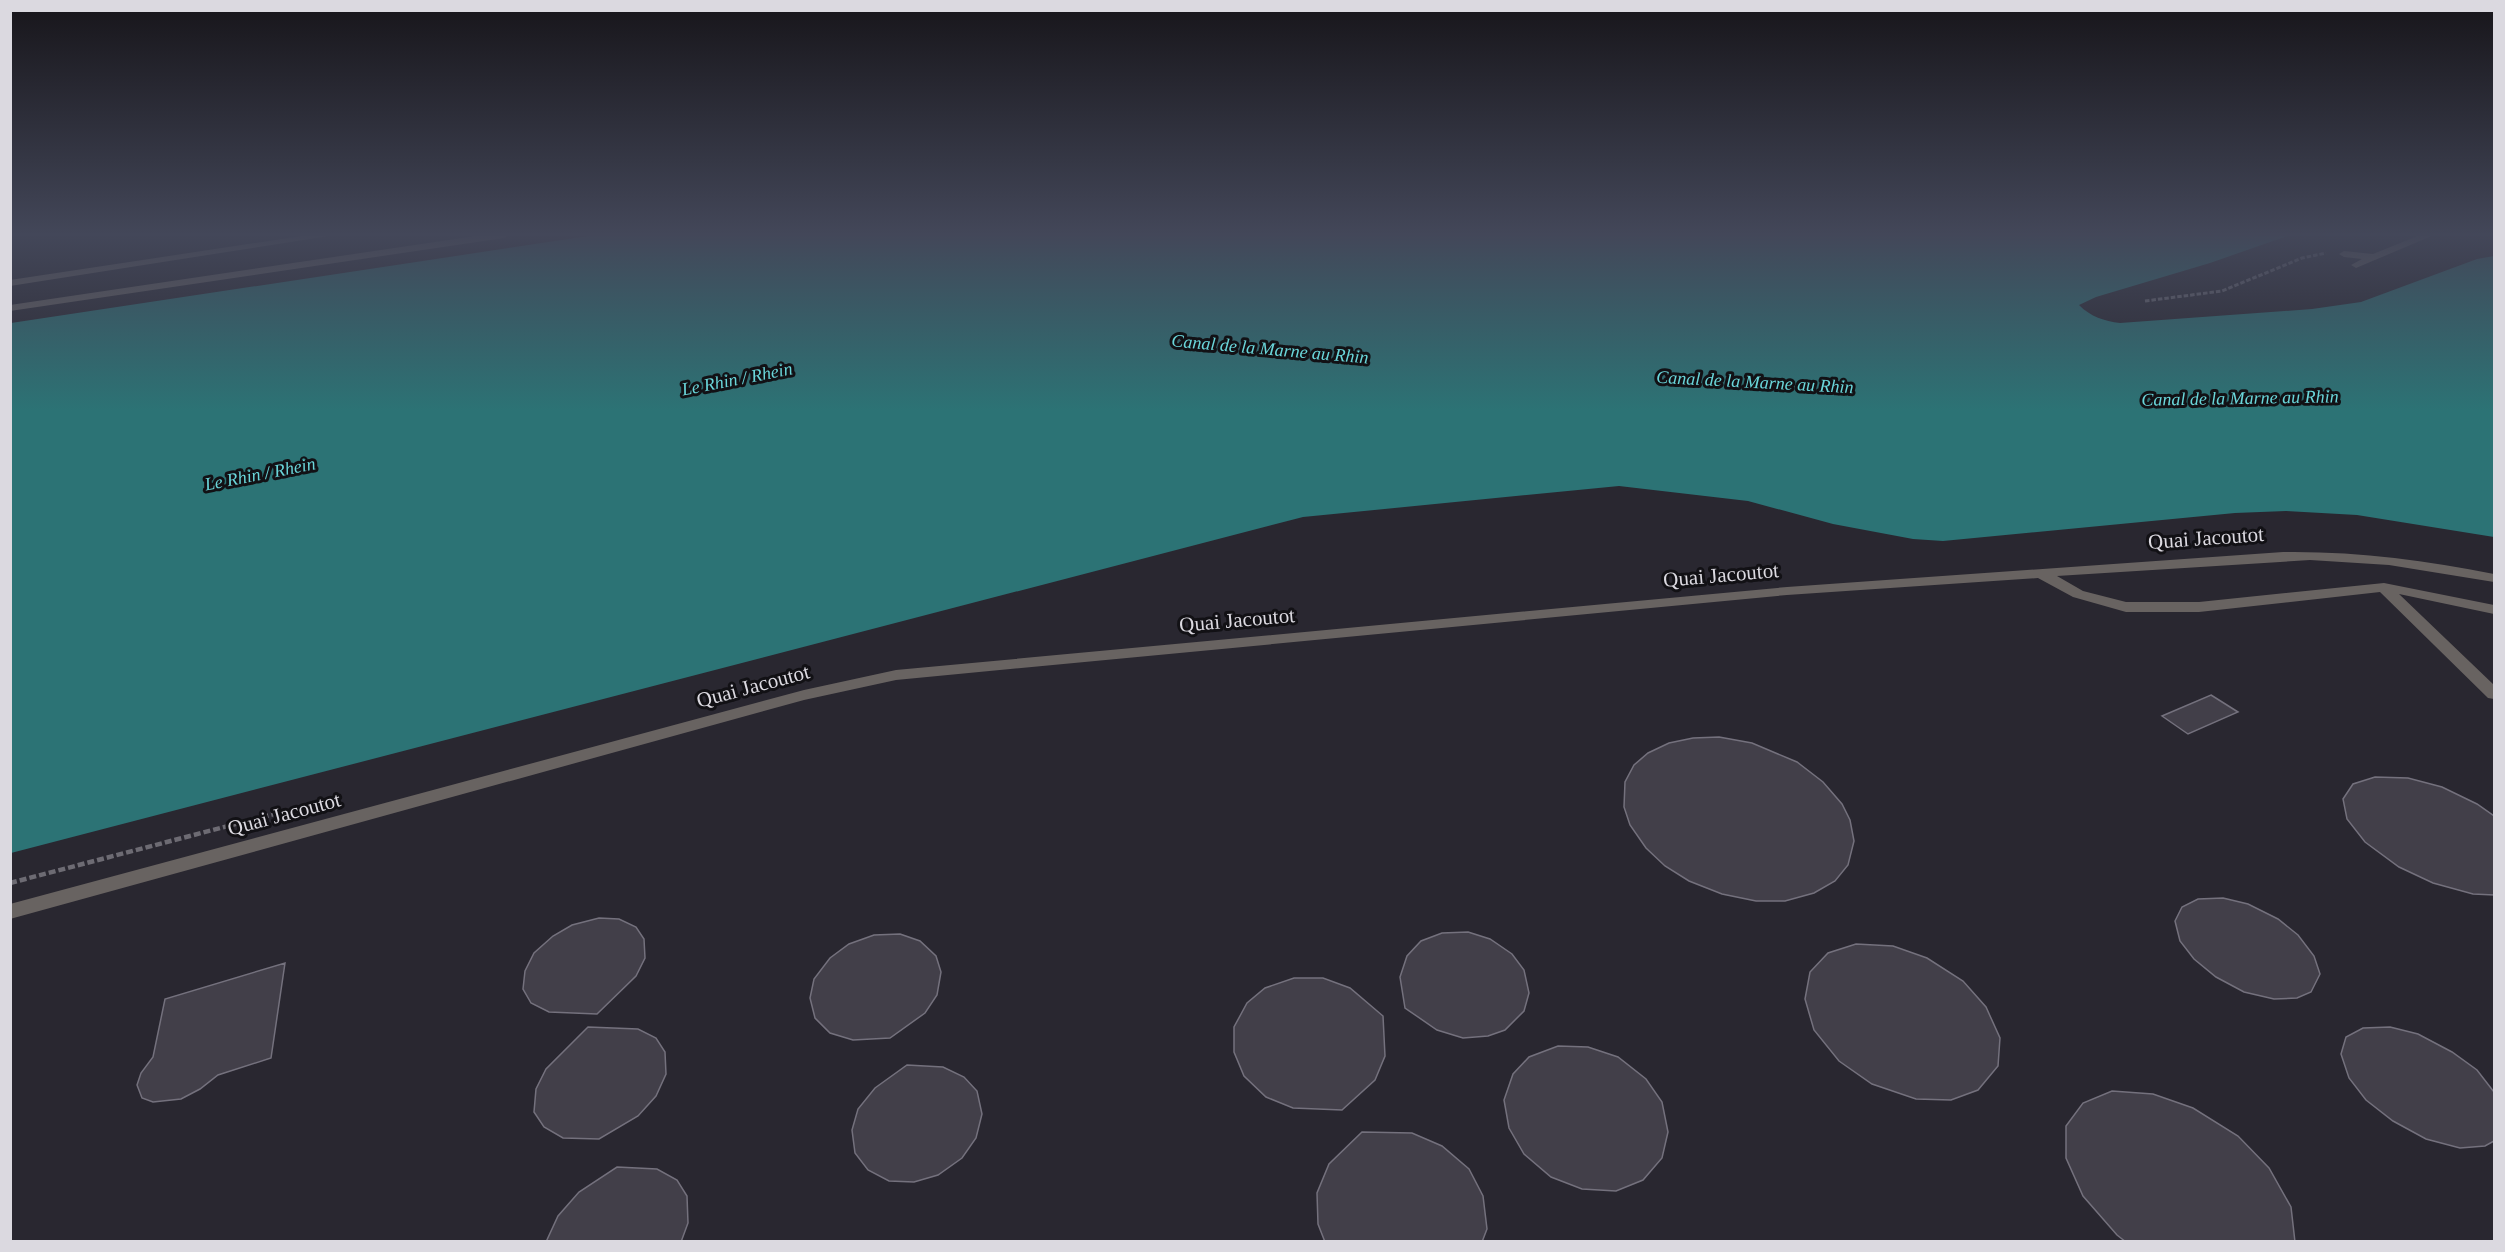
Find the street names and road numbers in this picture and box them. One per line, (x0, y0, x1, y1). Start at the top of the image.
street label: Quai Jacoutot (2147, 522, 2265, 554)
street label: Quai Jacoutot (1662, 558, 1780, 592)
street label: Quai Jacoutot (1178, 603, 1296, 637)
street label: Quai Jacoutot (694, 659, 812, 713)
street label: Quai Jacoutot (225, 787, 343, 841)

